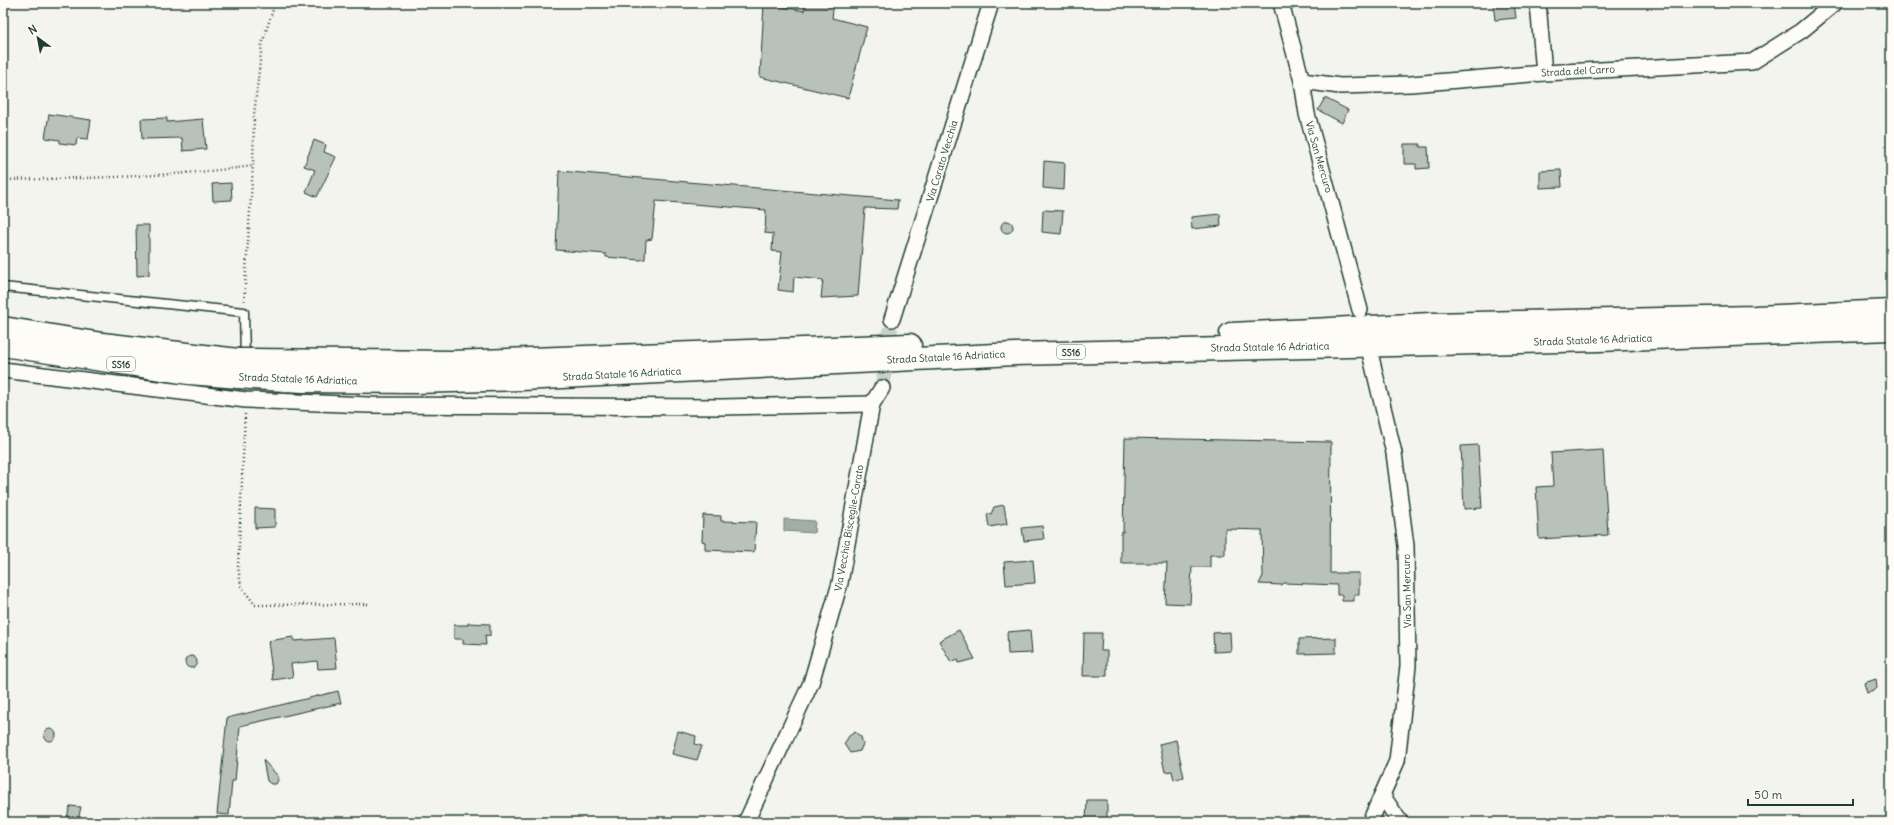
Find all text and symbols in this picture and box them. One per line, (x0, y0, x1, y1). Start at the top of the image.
north arrow (18, 18, 58, 58)
text: N (26, 22, 40, 37)
street label: Strada del Carro (1541, 63, 1616, 79)
street label: Via Corato Vecchia (923, 118, 961, 203)
street label: Via San Mercuro (1303, 120, 1336, 195)
street label: Strada Statale 16 Adriatica (1533, 331, 1653, 349)
street label: Strada Statale 16 Adriatica (1211, 339, 1330, 355)
road number: SS16 (1057, 345, 1085, 359)
street label: Strada Statale 16 Adriatica (886, 347, 1006, 367)
road number: SS16 (107, 357, 135, 371)
street label: Strada Statale 16 Adriatica (562, 364, 682, 384)
street label: Strada Statale 16 Adriatica (238, 370, 358, 388)
street label: Via Vecchia Bisceglie-Corato (831, 463, 867, 592)
street label: Via San Mercuro (1400, 554, 1414, 628)
scale bar (1748, 781, 1853, 807)
text: 50 m (1754, 787, 1783, 802)

